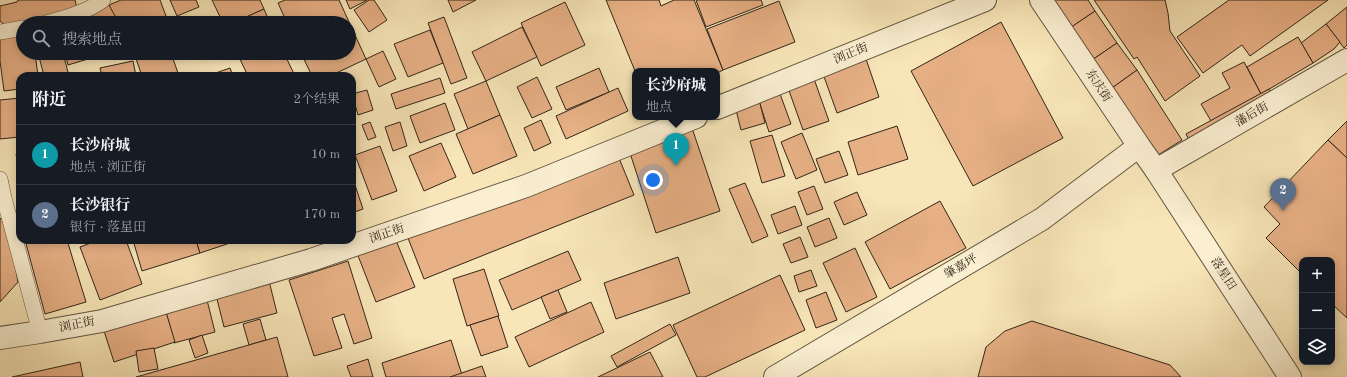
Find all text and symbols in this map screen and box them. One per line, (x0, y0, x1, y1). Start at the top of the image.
search box (16, 16, 356, 60)
icon: search (30, 27, 52, 49)
text: 搜索地点 (62, 33, 122, 48)
street label: 浏正街 (831, 39, 871, 66)
street label: 东庆街 (1083, 67, 1115, 105)
popup (632, 68, 720, 120)
text: 长沙府城 (646, 79, 706, 94)
text: 附近 (32, 92, 66, 109)
text: 2个结果 (293, 93, 340, 106)
street label: 藩后街 (1232, 99, 1271, 129)
text: 地点 (646, 101, 672, 114)
pin: 1 (663, 133, 689, 166)
text: 长沙府城 (70, 139, 130, 154)
text: 1 (41, 148, 49, 161)
text: 10 m (311, 148, 340, 161)
text: 地点 · 浏正街 (70, 161, 146, 174)
your location (643, 170, 663, 190)
pin: 2 (1270, 178, 1296, 211)
text: 长沙银行 (70, 199, 130, 214)
text: 2 (41, 208, 49, 221)
text: 170 m (303, 208, 340, 221)
street label: 浏正街 (367, 220, 407, 246)
text: 银行 · 落星田 (70, 221, 146, 234)
street label: 肇嘉坪 (941, 251, 980, 281)
street label: 落星田 (1208, 255, 1240, 292)
map controls (1299, 257, 1335, 365)
button: + (1299, 257, 1335, 293)
button: − (1299, 293, 1335, 329)
street label: 浏正街 (58, 314, 97, 334)
button: layers (1299, 329, 1335, 365)

